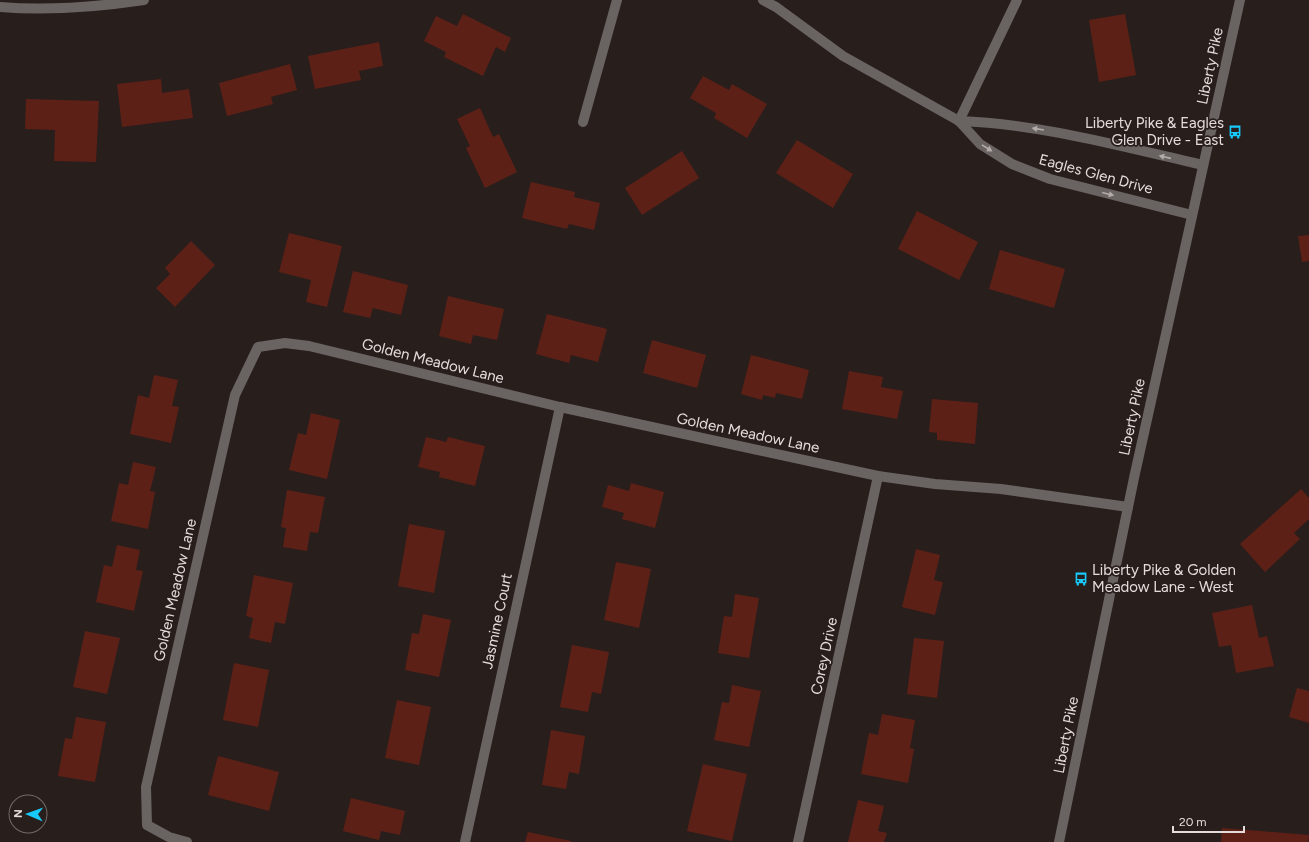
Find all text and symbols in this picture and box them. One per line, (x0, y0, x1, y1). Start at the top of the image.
street label: Liberty Pike (1193, 26, 1227, 106)
place label: Liberty Pike & Eagles Glen Drive - East (1085, 114, 1224, 149)
bus stop icon: Liberty Pike & Eagles Glen Drive - East (1227, 124, 1243, 140)
one-way arrow (1032, 126, 1044, 132)
one-way arrow (982, 144, 992, 152)
street label: Eagles Glen Drive (1037, 150, 1155, 198)
one-way arrow (1159, 153, 1171, 159)
one-way arrow (1101, 191, 1114, 197)
street label: Golden Meadow Lane (360, 335, 506, 387)
street label: Liberty Pike (1115, 377, 1149, 457)
street label: Golden Meadow Lane (675, 409, 821, 457)
street label: Golden Meadow Lane (150, 517, 200, 663)
place label: Liberty Pike & Golden Meadow Lane - West (1092, 561, 1236, 596)
street label: Jasmine Court (478, 571, 516, 671)
bus stop icon: Liberty Pike & Golden Meadow Lane - West (1073, 571, 1089, 587)
street label: Corey Drive (807, 616, 841, 696)
street label: Liberty Pike (1050, 695, 1082, 775)
north arrow (8, 794, 48, 834)
scale bar (1173, 808, 1244, 834)
text: N (12, 809, 25, 818)
text: 20 m (1179, 815, 1207, 829)

